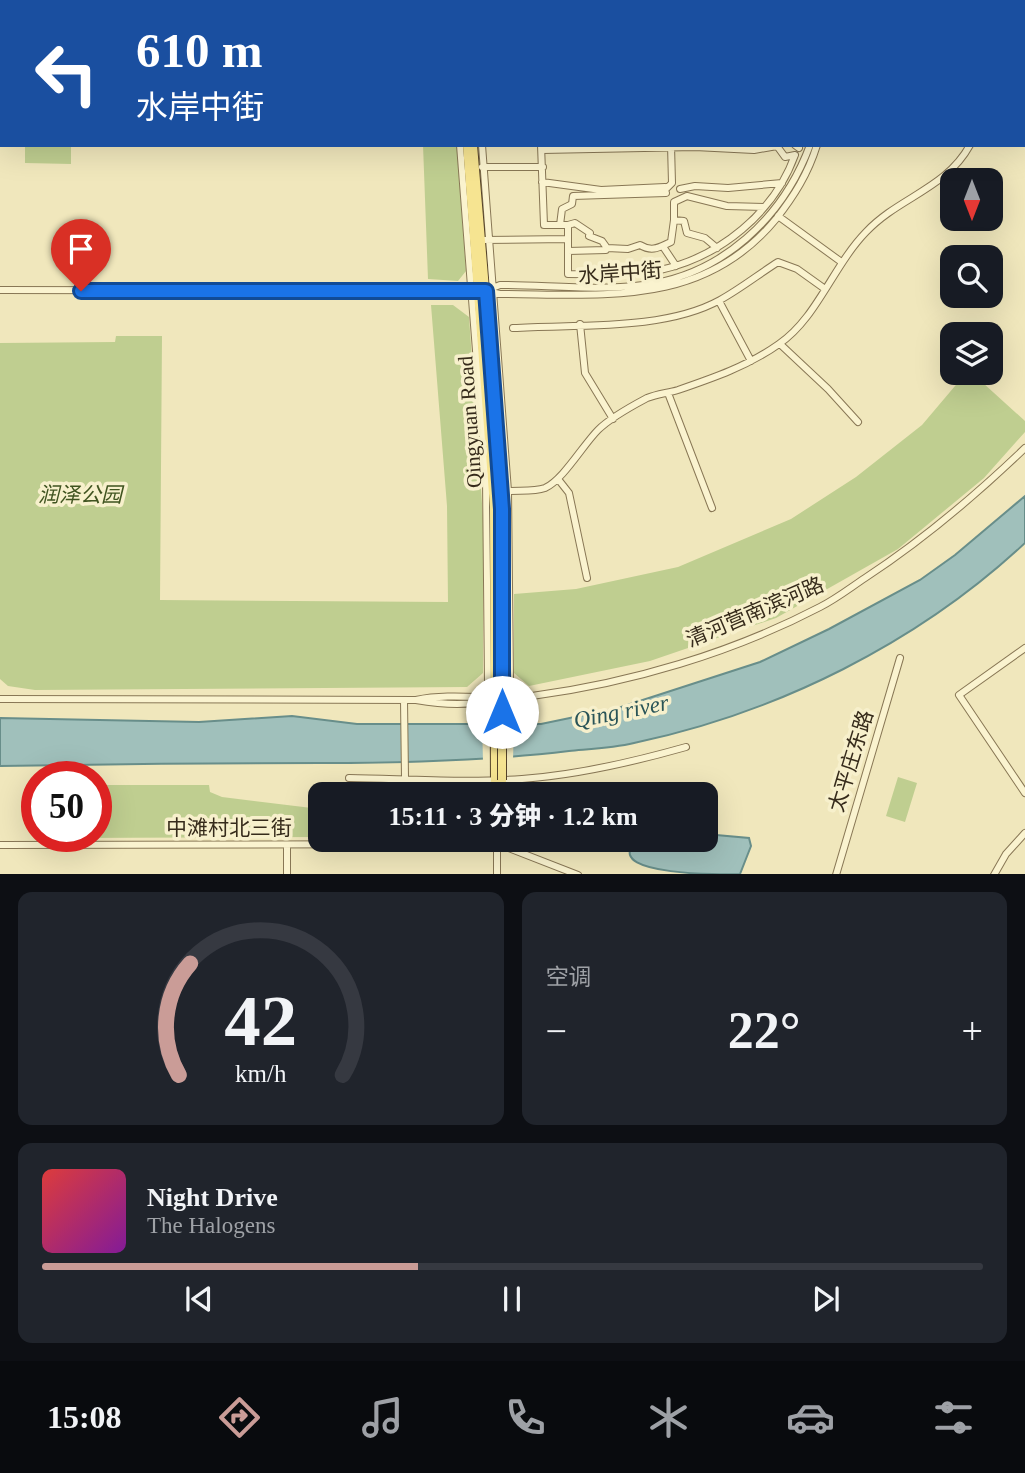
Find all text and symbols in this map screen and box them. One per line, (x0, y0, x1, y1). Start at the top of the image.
text: 610 m (136, 23, 263, 78)
icon: left (21, 28, 112, 119)
text: 水岸中街 (136, 89, 264, 125)
north arrow (940, 168, 1003, 231)
map controls (940, 168, 1003, 385)
pin (51, 219, 111, 291)
icon: arrive (62, 230, 100, 268)
button: search (940, 245, 1003, 308)
street label: 水岸中街 (577, 258, 663, 288)
button: layers (940, 322, 1003, 385)
street label: Qingyuan Road (453, 355, 487, 489)
park label: 润泽公园 (38, 483, 125, 507)
street label: 清河营南滨河路 (683, 572, 827, 652)
position arrow (465, 675, 539, 749)
water label: Qing river (571, 690, 672, 733)
street label: 太平庄东路 (824, 707, 878, 815)
speed limit sign: 50 (21, 761, 112, 852)
text: 15:11 · 3 分钟 · 1.2 km (388, 802, 638, 831)
street label: 中滩村北三街 (166, 816, 292, 840)
text: 空调 (546, 965, 592, 990)
text: 42 (224, 980, 297, 1061)
text: 22° (728, 1002, 801, 1059)
text: − (546, 1010, 567, 1052)
text: + (962, 1010, 983, 1052)
text: km/h (235, 1059, 287, 1086)
text: Night Drive (147, 1183, 278, 1212)
text: The Halogens (147, 1213, 275, 1238)
icon: previous (180, 1280, 218, 1318)
icon: pause (493, 1280, 531, 1318)
icon: next (807, 1280, 845, 1318)
icon: directions (215, 1393, 264, 1442)
icon: music (358, 1393, 407, 1442)
icon: phone (501, 1393, 550, 1442)
icon: climate (644, 1393, 693, 1442)
icon: car (786, 1393, 835, 1442)
icon: filters (929, 1393, 978, 1442)
text: 15:08 (47, 1399, 122, 1435)

